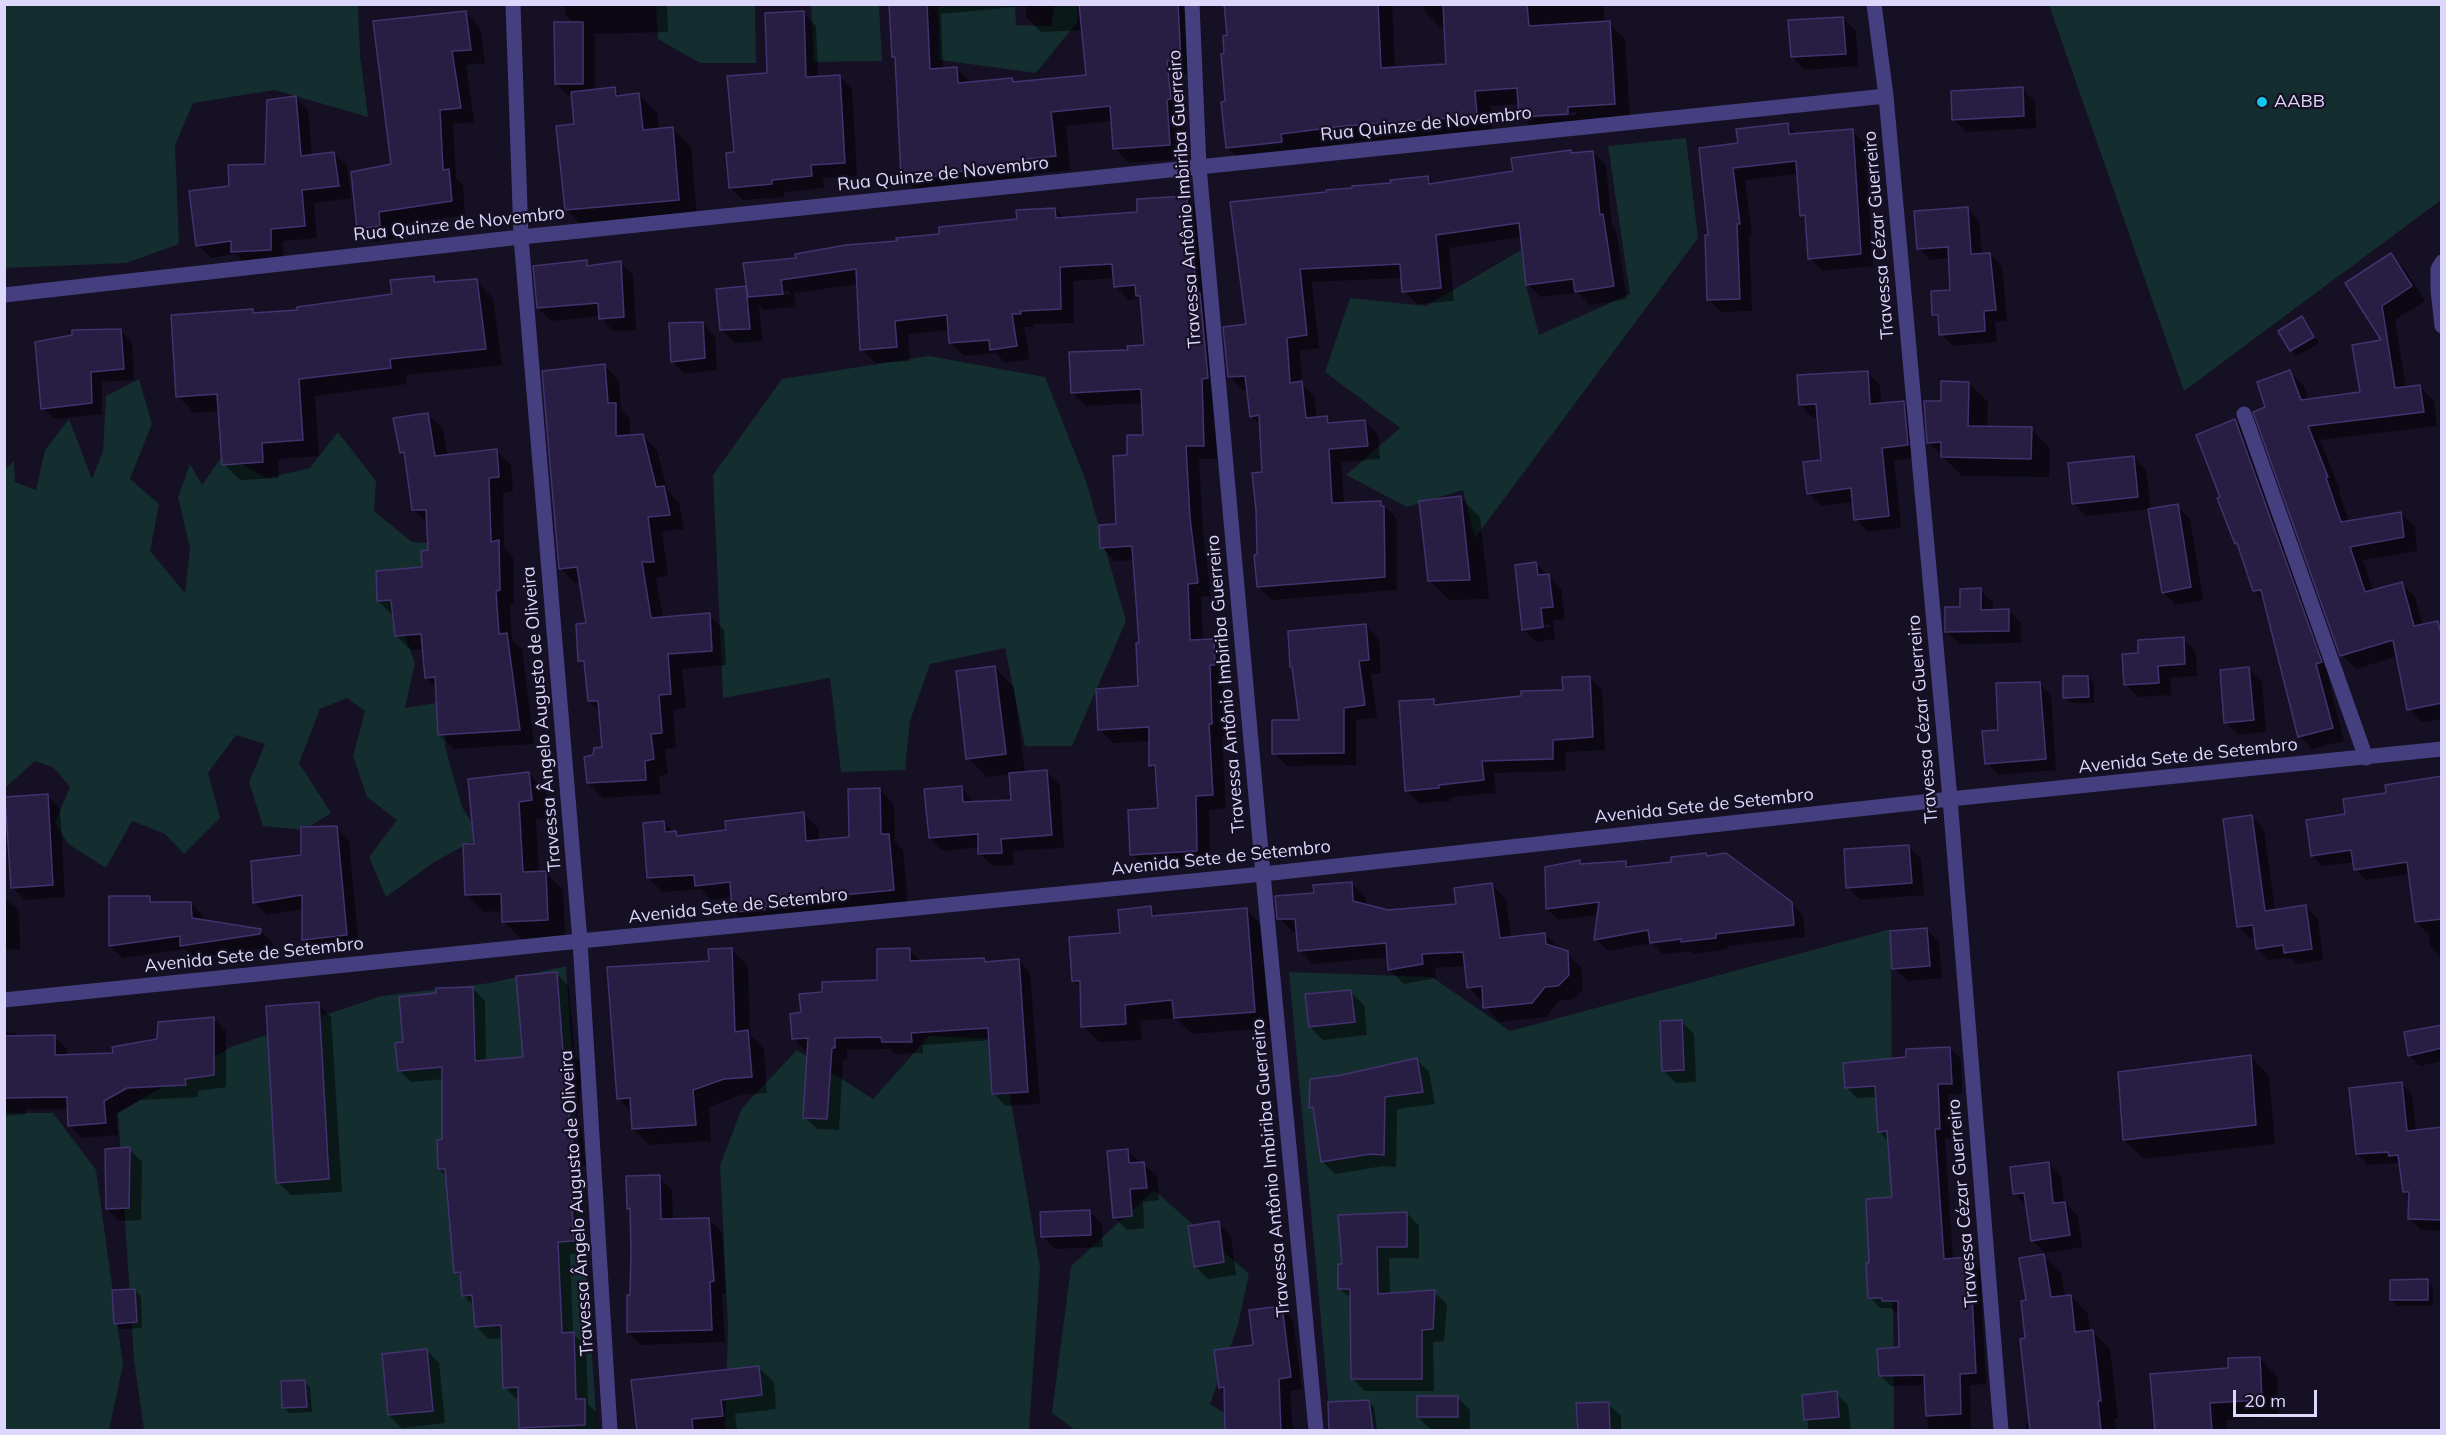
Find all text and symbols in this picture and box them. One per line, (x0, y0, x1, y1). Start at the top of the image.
street label: Travessa Antônio Imbiriba Guerreiro (1164, 49, 1206, 349)
place label: AABB (2274, 91, 2325, 113)
marker: AABB (2255, 95, 2269, 109)
street label: Rua Quinze de Novembro (1319, 102, 1533, 146)
street label: Travessa Cézar Guerreiro (1859, 130, 1899, 340)
street label: Rua Quinze de Novembro (836, 152, 1050, 196)
street label: Rua Quinze de Novembro (352, 202, 566, 246)
street label: Travessa Antônio Imbiriba Guerreiro (1202, 534, 1250, 834)
street label: Travessa Ângelo Augusto de Oliveira (518, 565, 566, 873)
street label: Travessa Cézar Guerreiro (1903, 614, 1943, 824)
street label: Avenida Sete de Setembro (2077, 734, 2299, 778)
street label: Avenida Sete de Setembro (1593, 784, 1815, 828)
street label: Avenida Sete de Setembro (1110, 836, 1332, 880)
street label: Avenida Sete de Setembro (627, 884, 849, 928)
street label: Avenida Sete de Setembro (143, 933, 365, 977)
street label: Travessa Antônio Imbiriba Guerreiro (1247, 1018, 1295, 1318)
street label: Travessa Ângelo Augusto de Oliveira (556, 1049, 598, 1357)
street label: Travessa Cézar Guerreiro (1943, 1098, 1983, 1308)
scale bar (2236, 1378, 2320, 1416)
text: 20 m (2244, 1389, 2286, 1412)

